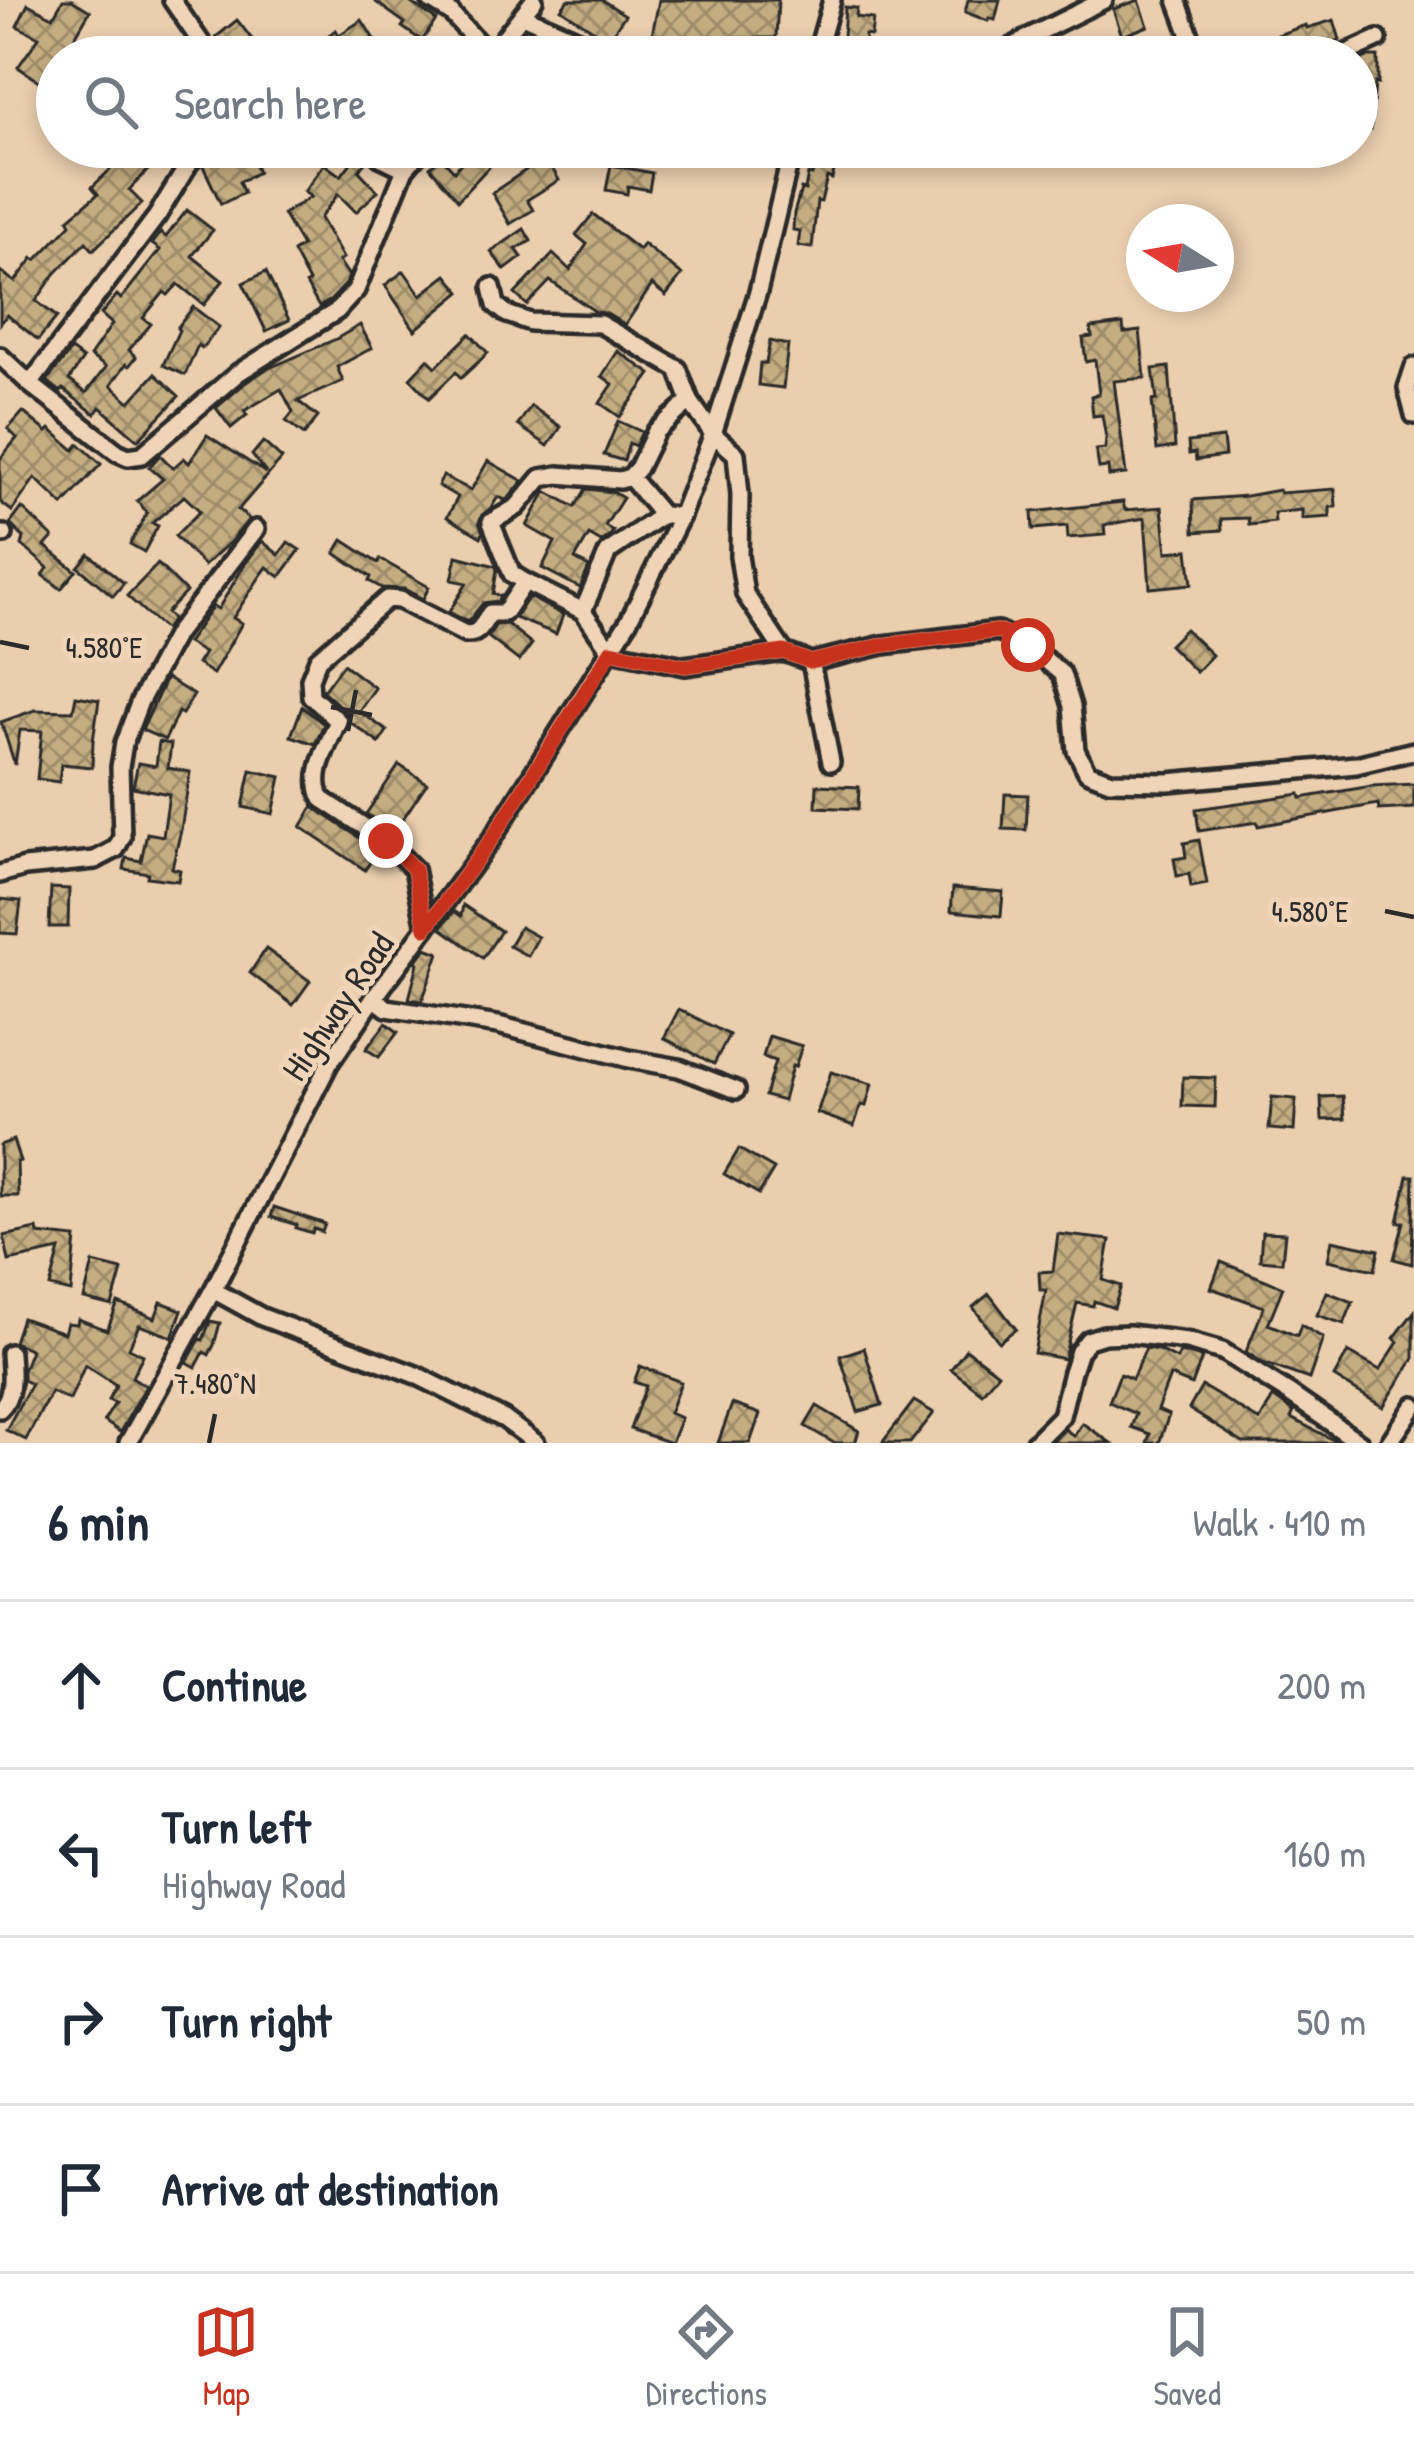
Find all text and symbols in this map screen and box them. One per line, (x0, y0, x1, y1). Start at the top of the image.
search box (36, 36, 1378, 168)
icon: search (78, 69, 144, 135)
text: Search here (174, 72, 366, 133)
north arrow (1126, 204, 1234, 312)
route start (1001, 618, 1055, 672)
text: 4.580°E (65, 627, 143, 667)
route end (359, 814, 413, 868)
text: 4.580°E (1271, 891, 1349, 931)
street label: Highway Road (269, 922, 404, 1090)
text: 7.480°N (174, 1363, 256, 1403)
text: 6 min (48, 1487, 149, 1556)
text: Walk · 410 m (1193, 1495, 1366, 1548)
icon: ahead (48, 1652, 114, 1718)
text: Continue (162, 1654, 307, 1715)
text: 200 m (1277, 1658, 1366, 1711)
text: Turn left (162, 1796, 311, 1857)
icon: left (48, 1820, 114, 1886)
text: 160 m (1283, 1826, 1366, 1879)
text: Highway Road (162, 1857, 345, 1910)
icon: right (48, 1988, 114, 2054)
text: Turn right (162, 1990, 331, 2051)
text: 50 m (1297, 1994, 1366, 2047)
icon: arrive (48, 2156, 114, 2222)
text: Arrive at destination (162, 2158, 499, 2219)
tab: Map (193, 2299, 259, 2415)
tab: Directions (646, 2299, 767, 2415)
tab: Saved (1153, 2299, 1221, 2415)

